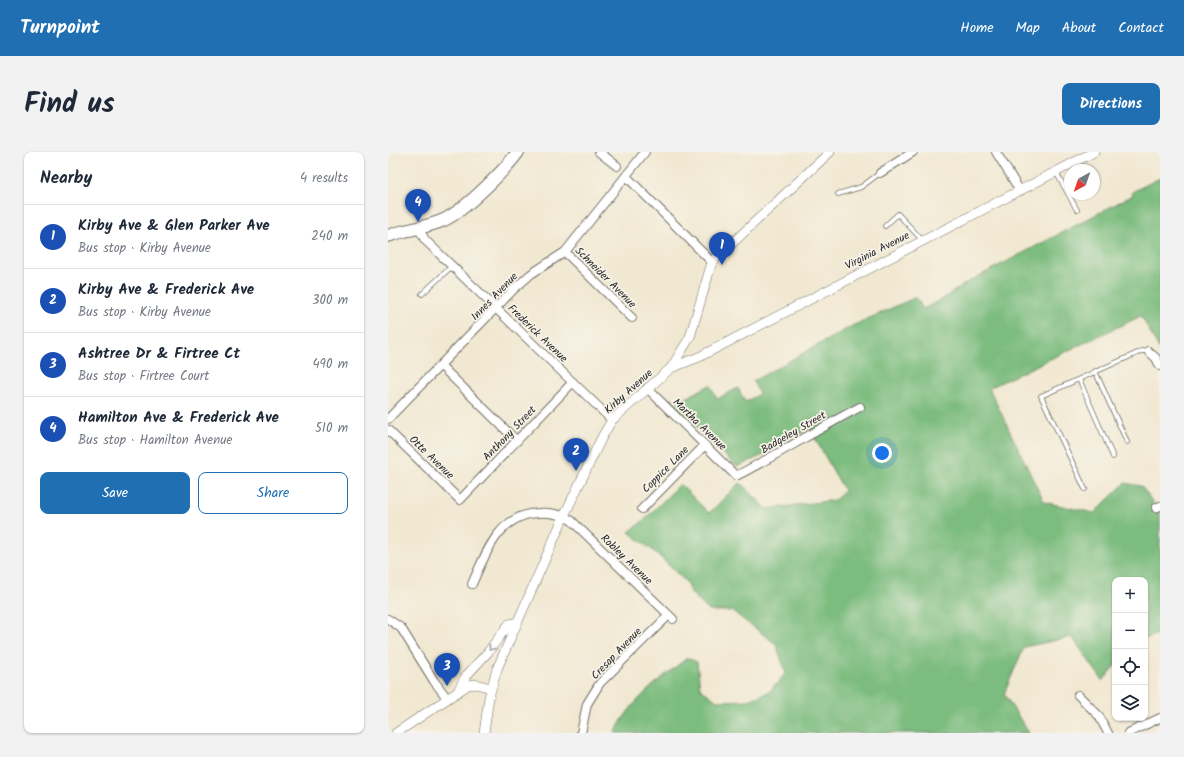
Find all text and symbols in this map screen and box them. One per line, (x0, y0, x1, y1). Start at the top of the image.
text: Turnpoint (20, 13, 100, 43)
text: Home (960, 17, 994, 39)
text: Map (1016, 17, 1040, 39)
text: About (1062, 17, 1096, 39)
text: Contact (1118, 17, 1164, 39)
text: Find us (24, 82, 115, 127)
button: Directions (1062, 83, 1160, 125)
north arrow (1064, 164, 1100, 200)
text: Nearby (40, 165, 92, 192)
text: 4 results (300, 168, 348, 189)
pin: 4 (405, 189, 431, 222)
text: Kirby Ave & Glen Parker Ave (78, 214, 270, 238)
text: 1 (51, 226, 55, 247)
text: 240 m (311, 226, 348, 247)
street label: Virginia Avenue (842, 227, 913, 275)
pin: 1 (709, 232, 735, 265)
text: Bus stop · Kirby Avenue (78, 238, 211, 259)
street label: Schneider Avenue (570, 243, 640, 313)
street label: Innes Avenue (467, 268, 523, 325)
text: Kirby Ave & Frederick Ave (78, 278, 254, 302)
text: 2 (49, 290, 57, 311)
text: 300 m (312, 290, 348, 311)
street label: Frederick Avenue (503, 300, 572, 367)
text: Bus stop · Kirby Avenue (78, 302, 211, 323)
text: Ashtree Dr & Firtree Ct (78, 342, 240, 366)
text: 3 (49, 354, 57, 375)
text: 490 m (312, 354, 348, 375)
street label: Kirby Avenue (600, 365, 657, 419)
text: Bus stop · Firtree Court (78, 366, 209, 387)
street label: Martha Avenue (668, 394, 731, 455)
street label: Anthony Street (479, 401, 541, 465)
text: Hamilton Ave & Frederick Ave (78, 406, 279, 430)
street label: Badgeley Street (757, 406, 830, 459)
text: 4 (49, 418, 57, 439)
text: 510 m (315, 418, 348, 439)
text: Bus stop · Hamilton Avenue (78, 430, 232, 451)
street label: Otte Avenue (405, 431, 458, 484)
pin: 2 (563, 438, 589, 471)
street label: Coppice Lane (638, 442, 694, 498)
your location (872, 443, 892, 463)
button: Save (40, 472, 190, 514)
button: Share (198, 472, 348, 514)
street label: Robley Avenue (596, 530, 657, 589)
map controls (1112, 577, 1148, 721)
button: + (1112, 577, 1148, 613)
button: − (1112, 613, 1148, 649)
street label: Cresap Avenue (587, 623, 647, 684)
one-way arrow (488, 644, 495, 651)
button: locate (1112, 649, 1148, 685)
pin: 3 (434, 653, 460, 686)
button: layers (1112, 685, 1148, 721)

